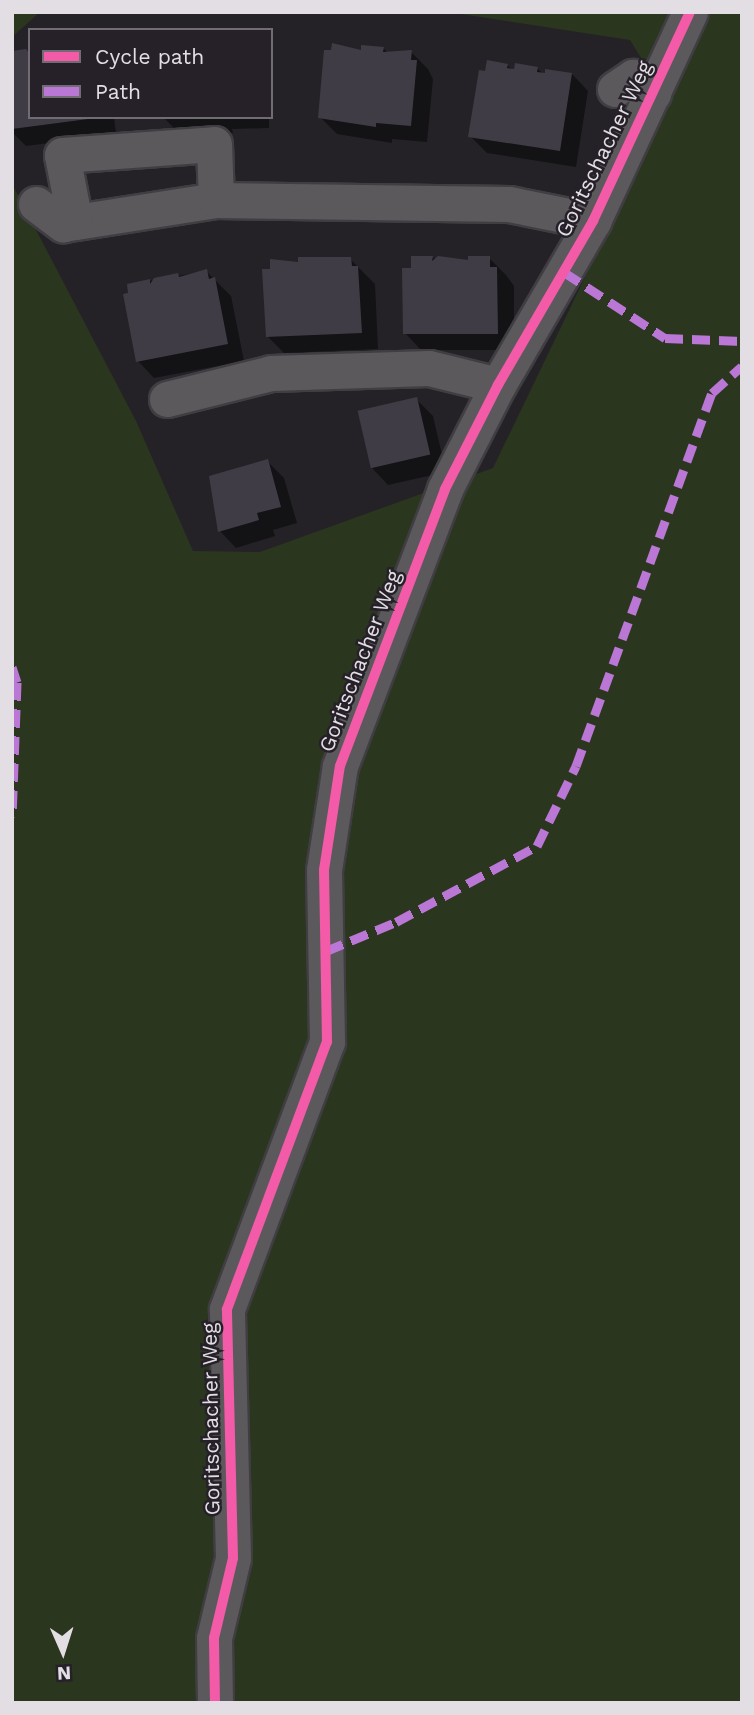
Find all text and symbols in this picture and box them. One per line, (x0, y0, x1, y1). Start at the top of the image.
legend (28, 28, 273, 119)
text: Cycle path (95, 44, 204, 69)
street label: Goritschacher Weg (550, 56, 658, 242)
text: Path (95, 79, 141, 104)
street label: Goritschacher Weg (314, 566, 406, 756)
street label: Goritschacher Weg (197, 1322, 225, 1516)
north arrow (28, 1617, 98, 1687)
text: N (56, 1662, 72, 1685)

